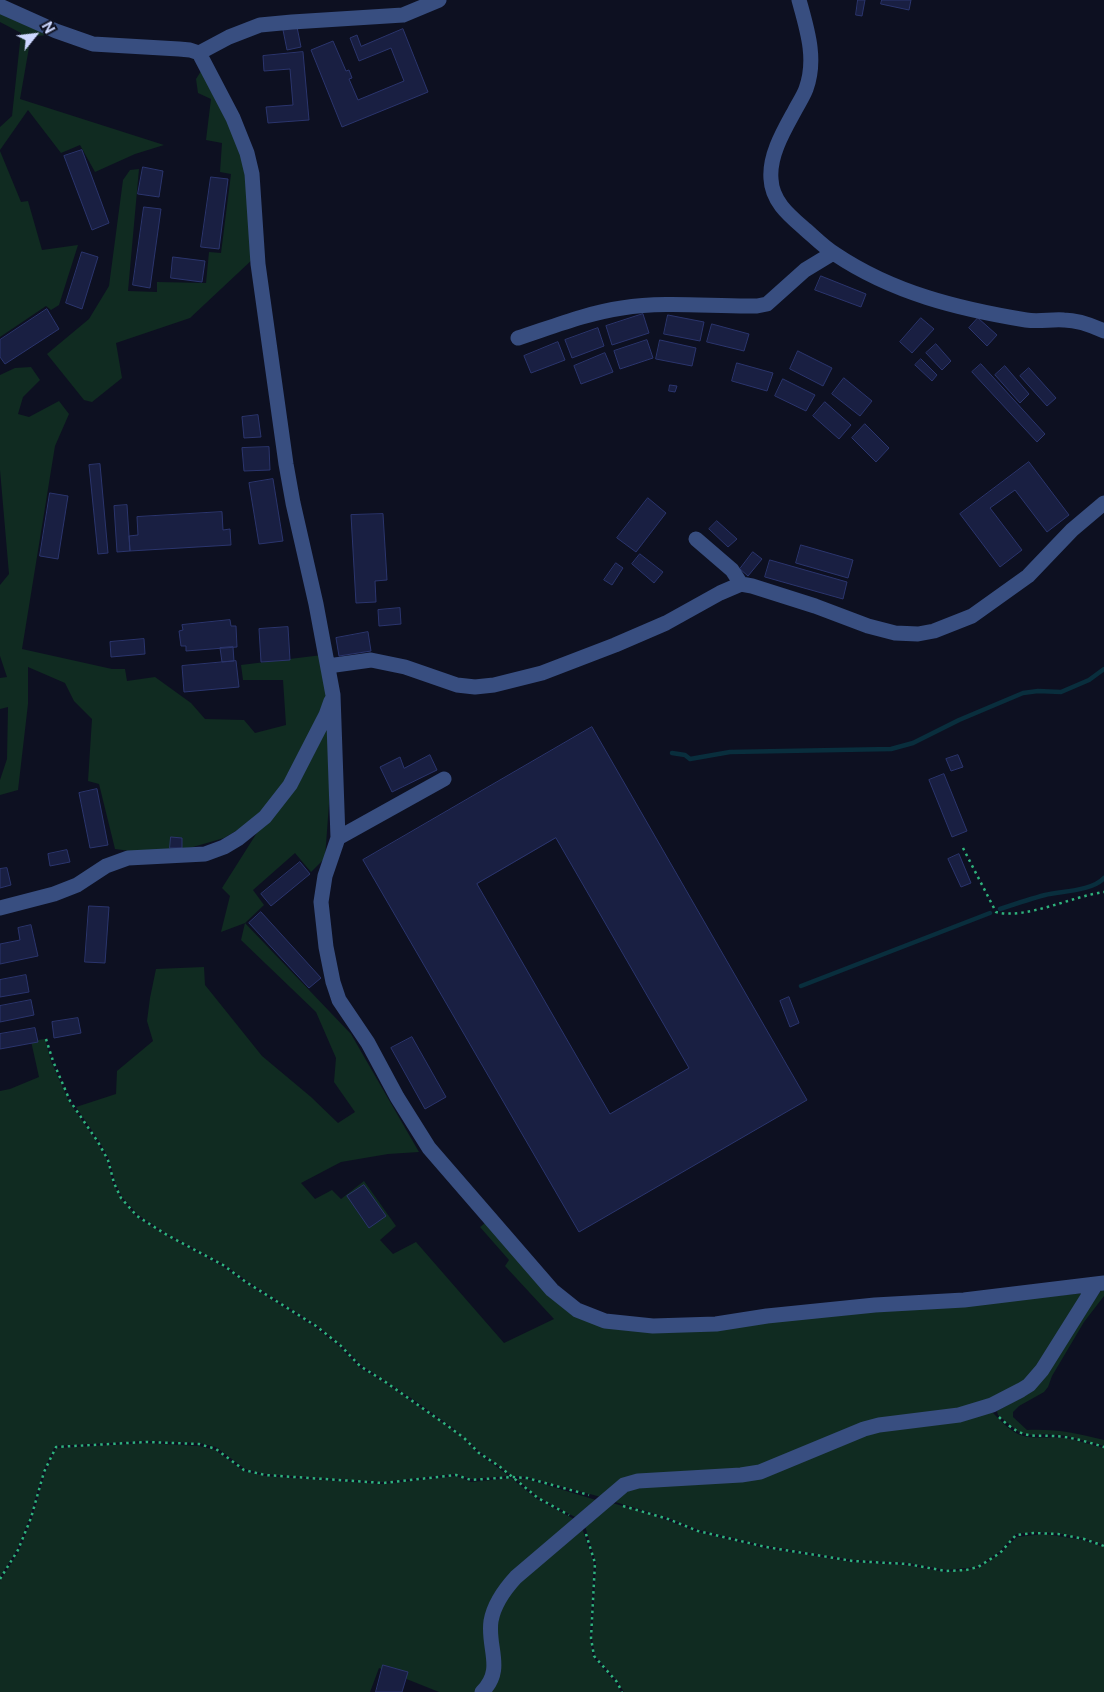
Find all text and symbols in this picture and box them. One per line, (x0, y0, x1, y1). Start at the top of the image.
north arrow (10, 10, 60, 60)
text: N (38, 19, 58, 36)

